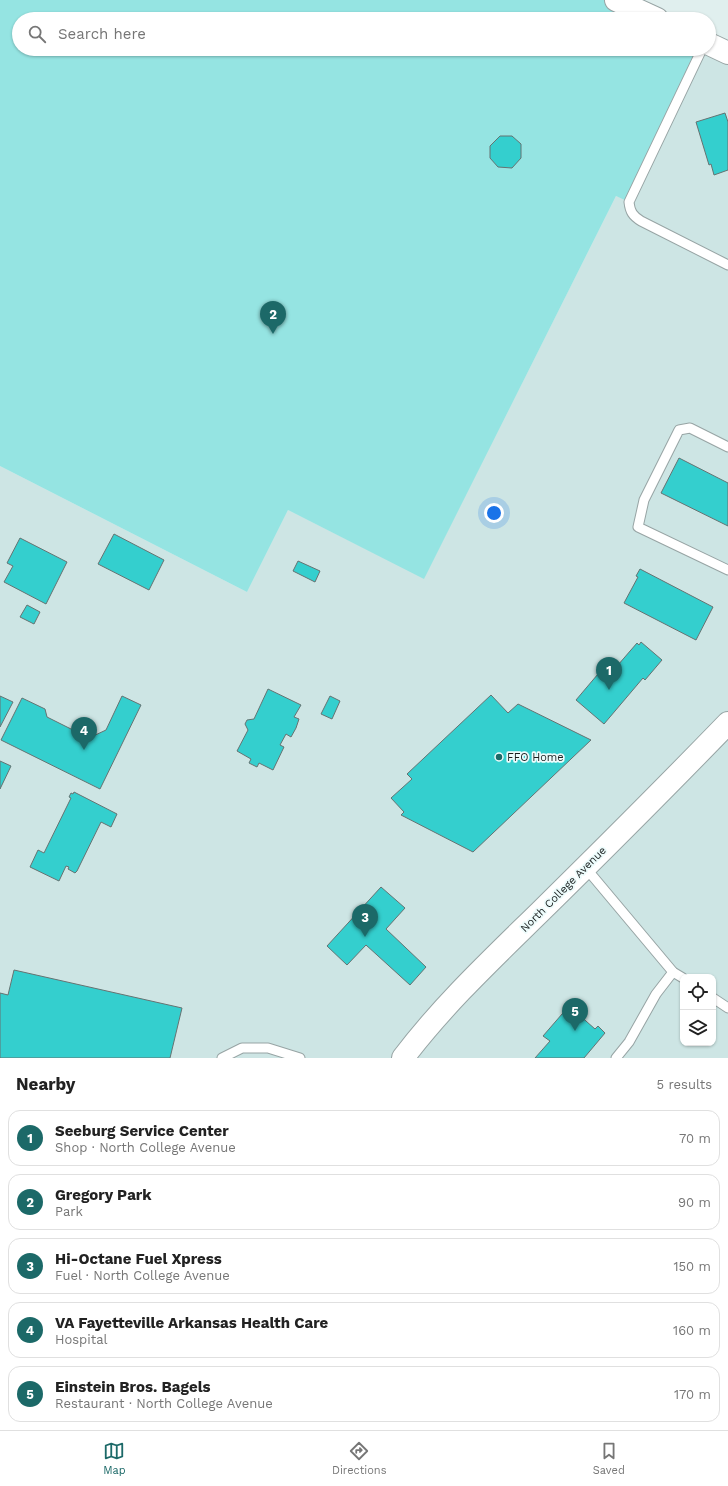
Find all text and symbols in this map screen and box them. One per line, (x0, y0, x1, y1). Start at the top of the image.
search box (12, 12, 716, 56)
icon: search (26, 23, 48, 45)
text: Search here (58, 25, 146, 43)
pin: 2 (260, 301, 286, 334)
your location (484, 503, 504, 523)
pin: 1 (596, 657, 622, 690)
pin: 4 (71, 717, 97, 750)
place label: FFO Home (507, 751, 564, 764)
marker: FFO Home (494, 752, 504, 762)
street label: North College Avenue (518, 844, 609, 935)
pin: 3 (352, 904, 378, 937)
map controls (680, 974, 716, 1046)
button: locate (680, 974, 716, 1010)
pin: 5 (562, 998, 588, 1031)
button: layers (680, 1010, 716, 1046)
text: Nearby (16, 1074, 75, 1094)
text: 5 results (657, 1077, 712, 1092)
text: Seeburg Service Center (55, 1122, 229, 1140)
text: 1 (27, 1131, 33, 1146)
text: 70 m (679, 1131, 711, 1146)
text: Shop · North College Avenue (55, 1140, 236, 1155)
text: Gregory Park (55, 1186, 152, 1204)
text: 2 (26, 1195, 34, 1210)
text: 90 m (678, 1195, 711, 1210)
text: Park (55, 1204, 83, 1219)
text: Hi-Octane Fuel Xpress (55, 1250, 222, 1268)
text: 3 (26, 1259, 34, 1274)
text: 150 m (673, 1259, 711, 1274)
text: Fuel · North College Avenue (55, 1268, 230, 1283)
text: VA Fayetteville Arkansas Health Care (55, 1314, 328, 1332)
text: 4 (26, 1323, 34, 1338)
text: 160 m (673, 1323, 711, 1338)
text: Hospital (55, 1332, 107, 1347)
text: Einstein Bros. Bagels (55, 1378, 211, 1396)
text: 5 (26, 1387, 34, 1402)
text: 170 m (674, 1387, 711, 1402)
text: Restaurant · North College Avenue (55, 1396, 273, 1411)
tab: Map (103, 1440, 126, 1477)
tab: Directions (332, 1440, 386, 1477)
tab: Saved (593, 1440, 625, 1477)

